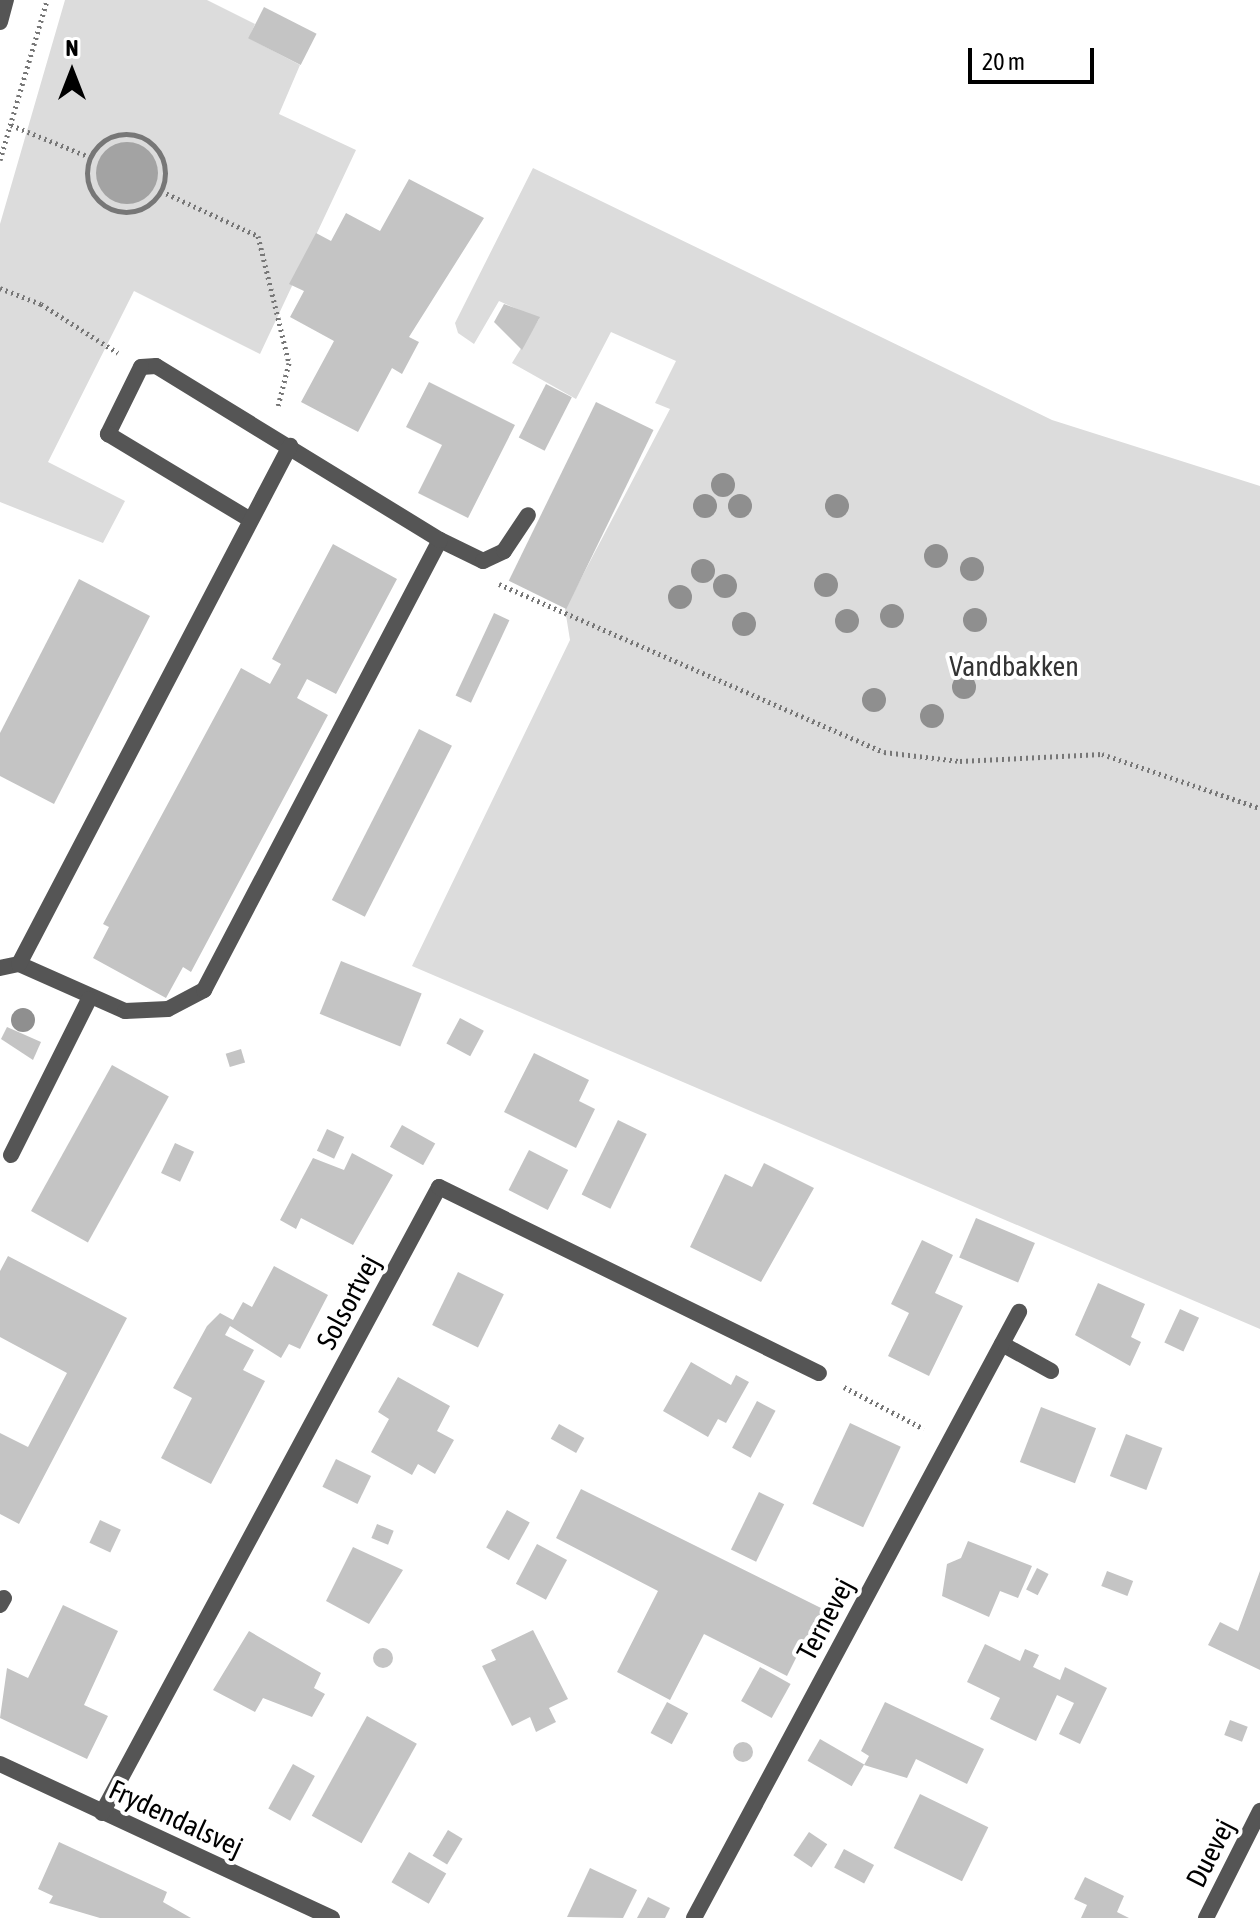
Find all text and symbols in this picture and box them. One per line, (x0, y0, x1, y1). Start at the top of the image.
north arrow (32, 32, 112, 112)
scale bar (972, 32, 1098, 82)
text: N (66, 35, 78, 61)
text: 20 m (982, 48, 1025, 75)
park label: Vandbakken (949, 649, 1079, 683)
street label: Solsortvej (309, 1249, 387, 1355)
street label: Ternevej (790, 1572, 860, 1666)
street label: Frydendalsvej (104, 1772, 248, 1864)
street label: Duevej (1179, 1813, 1241, 1893)

